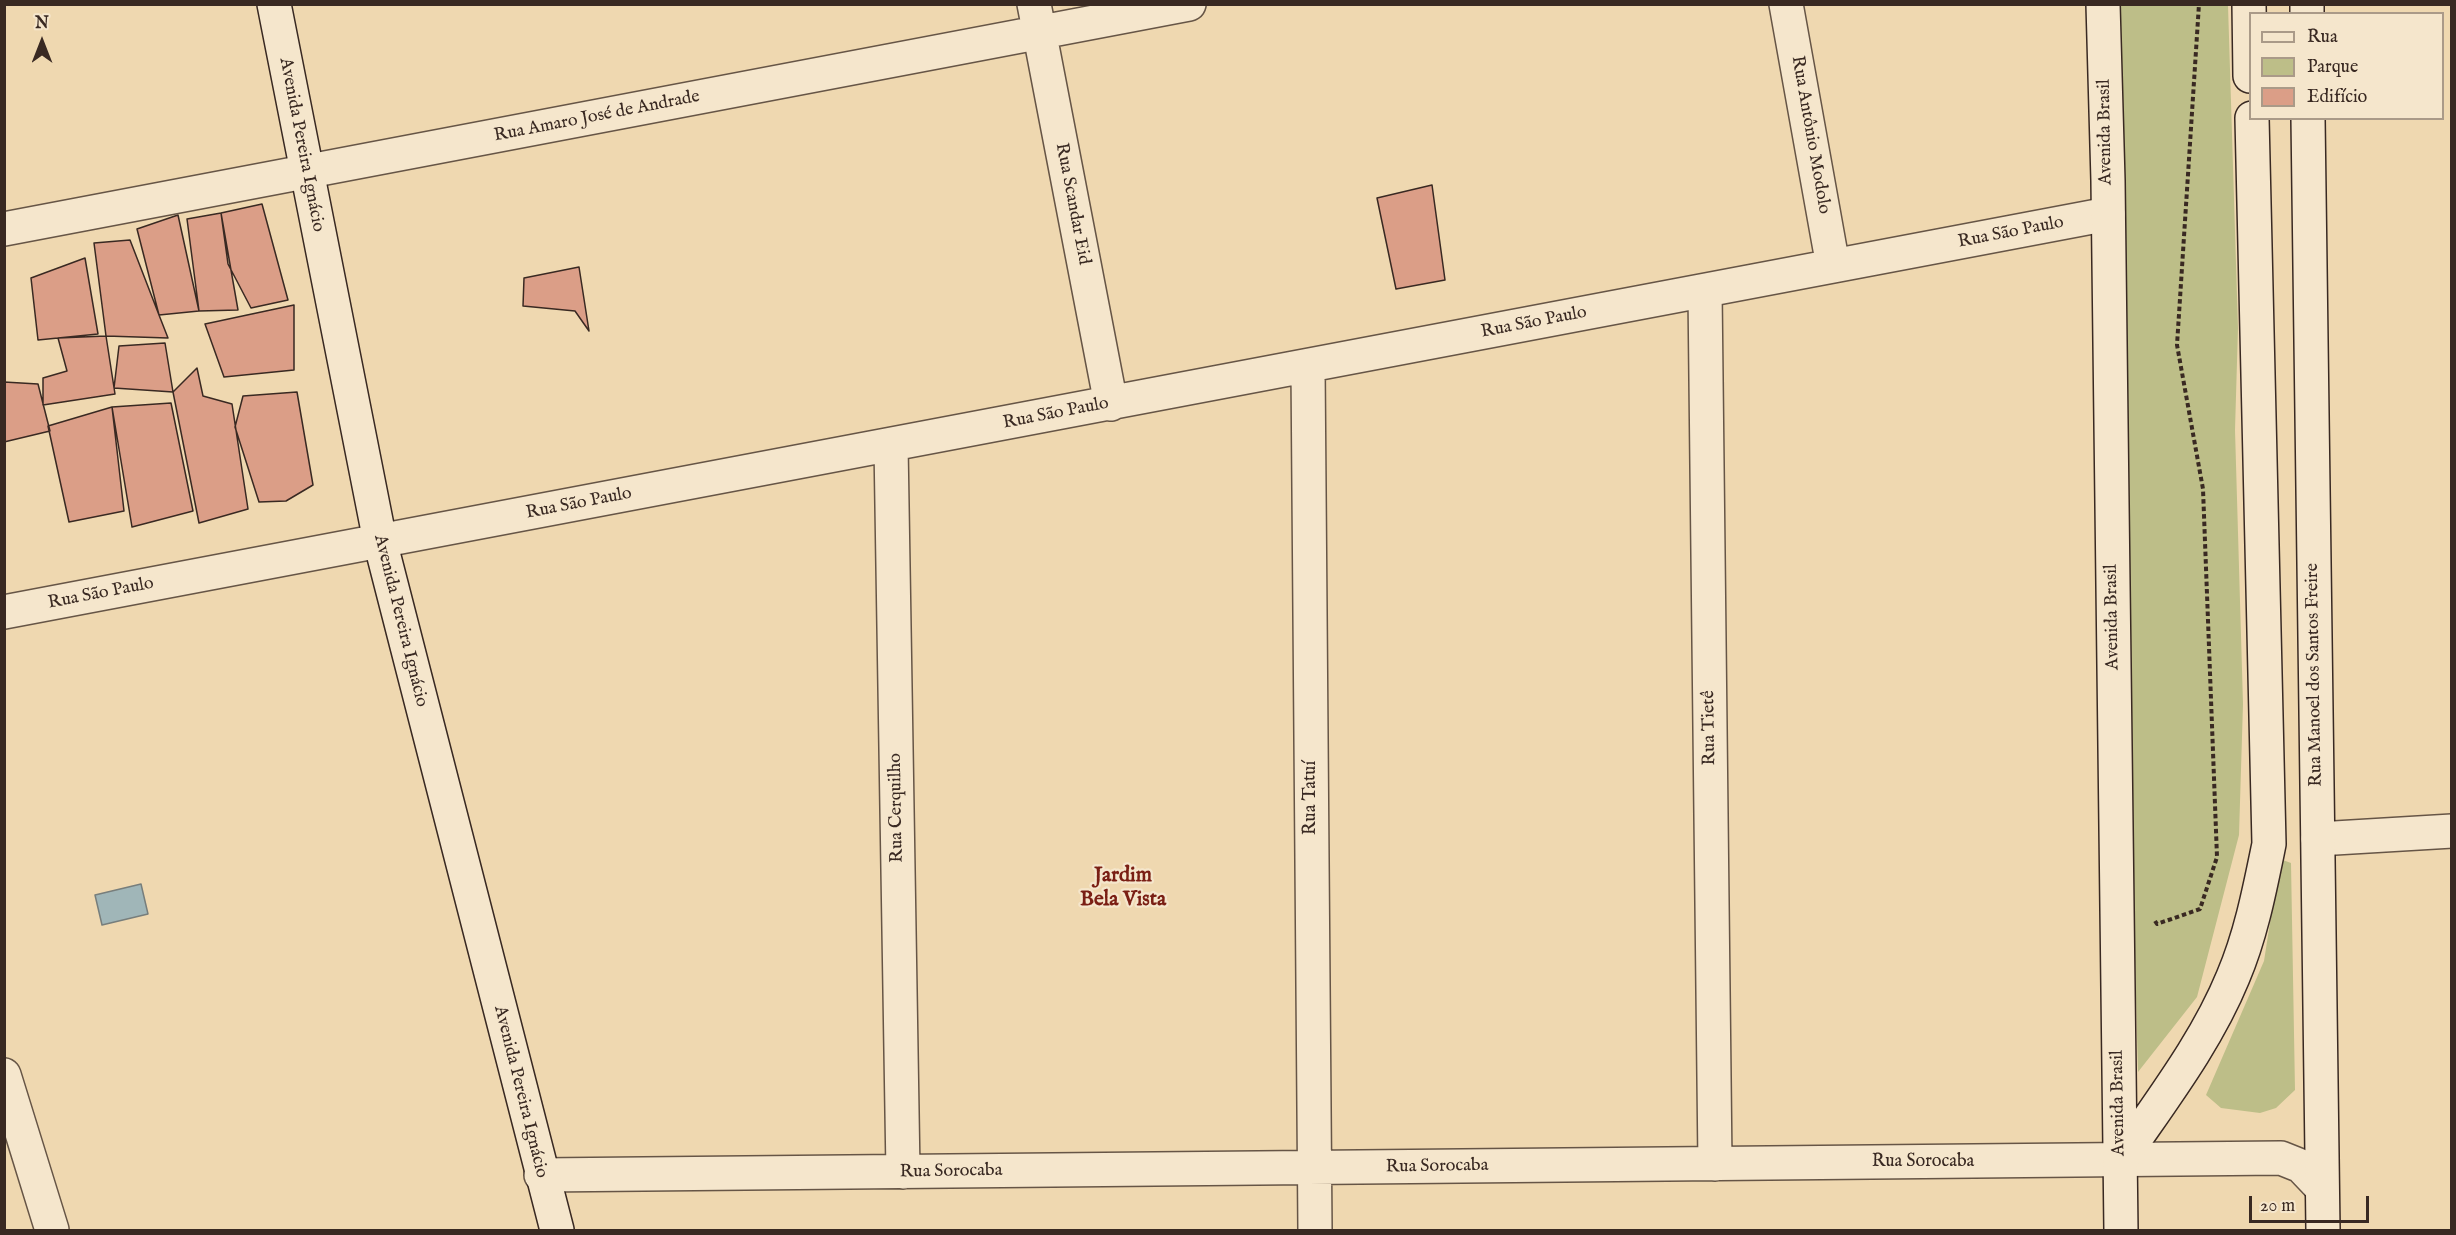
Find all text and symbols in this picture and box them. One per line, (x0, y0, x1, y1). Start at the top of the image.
north arrow (12, 12, 72, 72)
legend (2249, 12, 2444, 120)
text: N (35, 14, 49, 34)
text: Rua (2307, 26, 2338, 49)
street label: Rua Antônio Modolo (1785, 54, 1835, 216)
street label: Avenida Pereira Ignácio (274, 56, 328, 234)
text: Parque (2307, 56, 2358, 79)
street label: Avenida Brasil (2094, 79, 2118, 185)
street label: Rua Amaro José de Andrade (492, 86, 702, 148)
text: Edifício (2307, 86, 2367, 109)
street label: Rua Scandar Eid (1050, 141, 1094, 267)
street label: Rua São Paulo (1956, 212, 2066, 254)
street label: Rua São Paulo (1479, 302, 1589, 344)
street label: Rua São Paulo (1001, 393, 1111, 435)
street label: Rua São Paulo (524, 483, 634, 525)
street label: Avenida Pereira Ignácio (368, 533, 432, 709)
street label: Rua Manoel dos Santos Freire (2302, 563, 2328, 787)
street label: Avenida Brasil (2101, 564, 2125, 670)
street label: Rua São Paulo (46, 573, 156, 615)
street label: Rua Tietê (1699, 690, 1721, 766)
street label: Rua Cerquilho (885, 753, 909, 863)
street label: Rua Tatuí (1300, 761, 1322, 835)
district label: Jardim Bela Vista (1080, 864, 1166, 914)
street label: Avenida Pereira Ignácio (488, 1004, 552, 1180)
street label: Avenida Brasil (2107, 1050, 2131, 1156)
street label: Rua Sorocaba (1872, 1151, 1974, 1173)
street label: Rua Sorocaba (1385, 1155, 1489, 1179)
street label: Rua Sorocaba (899, 1160, 1003, 1184)
scale bar (2252, 1184, 2372, 1222)
text: 20 m (2260, 1195, 2295, 1218)

